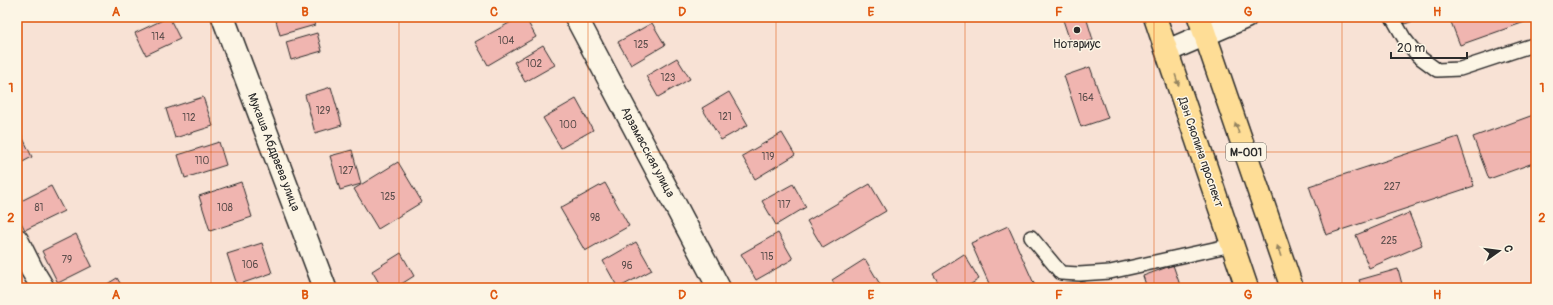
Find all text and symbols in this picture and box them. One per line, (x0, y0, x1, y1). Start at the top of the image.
text: A (112, 4, 121, 20)
text: B (301, 4, 309, 20)
text: C (490, 4, 498, 20)
text: D (678, 4, 686, 20)
text: E (868, 4, 875, 20)
text: F (1055, 4, 1063, 20)
text: G (1244, 4, 1253, 20)
text: H (1433, 4, 1441, 20)
marker: Нотариус (1072, 25, 1082, 35)
house number: 114 (151, 31, 165, 43)
scale bar (1391, 34, 1467, 60)
house number: 104 (498, 35, 514, 47)
place label: Нотариус (1053, 37, 1101, 52)
house number: 125 (634, 39, 648, 51)
text: 20 m (1397, 41, 1426, 56)
house number: 102 (526, 58, 543, 70)
house number: 123 (661, 72, 676, 84)
one-way arrow (1174, 75, 1180, 87)
text: 1 (8, 80, 14, 96)
text: 1 (1539, 80, 1545, 96)
street label: Мукаша Абдраева улица (244, 91, 303, 214)
house number: 164 (1078, 92, 1094, 104)
street label: Дэн Сяопина проспект (1174, 94, 1226, 209)
street label: Арзамасская улица (617, 104, 678, 200)
house number: 129 (316, 105, 330, 117)
house number: 121 (718, 111, 732, 123)
house number: 112 (182, 112, 196, 124)
house number: 100 (559, 119, 577, 131)
one-way arrow (1234, 122, 1240, 134)
road number: M-001 (1226, 143, 1266, 161)
house number: 119 (762, 151, 774, 163)
house number: 110 (195, 155, 209, 167)
house number: 127 (339, 165, 354, 177)
house number: 227 (1384, 181, 1401, 193)
house number: 125 (381, 191, 395, 203)
house number: 117 (777, 199, 791, 211)
house number: 81 (35, 202, 44, 214)
house number: 108 (217, 202, 233, 214)
text: 2 (7, 210, 15, 226)
text: 2 (1538, 210, 1546, 226)
house number: 98 (590, 212, 600, 224)
north arrow (1479, 231, 1519, 271)
house number: 225 (1381, 235, 1397, 247)
text: С (1501, 244, 1515, 254)
one-way arrow (1276, 245, 1282, 257)
house number: 115 (760, 251, 774, 263)
house number: 79 (62, 254, 72, 266)
house number: 106 (242, 259, 258, 271)
house number: 96 (622, 260, 633, 272)
text: A (112, 287, 121, 303)
text: B (301, 287, 309, 303)
text: C (490, 287, 498, 303)
text: D (678, 287, 686, 303)
text: E (868, 287, 875, 303)
text: F (1055, 287, 1063, 303)
text: G (1244, 287, 1253, 303)
text: H (1433, 287, 1441, 303)

